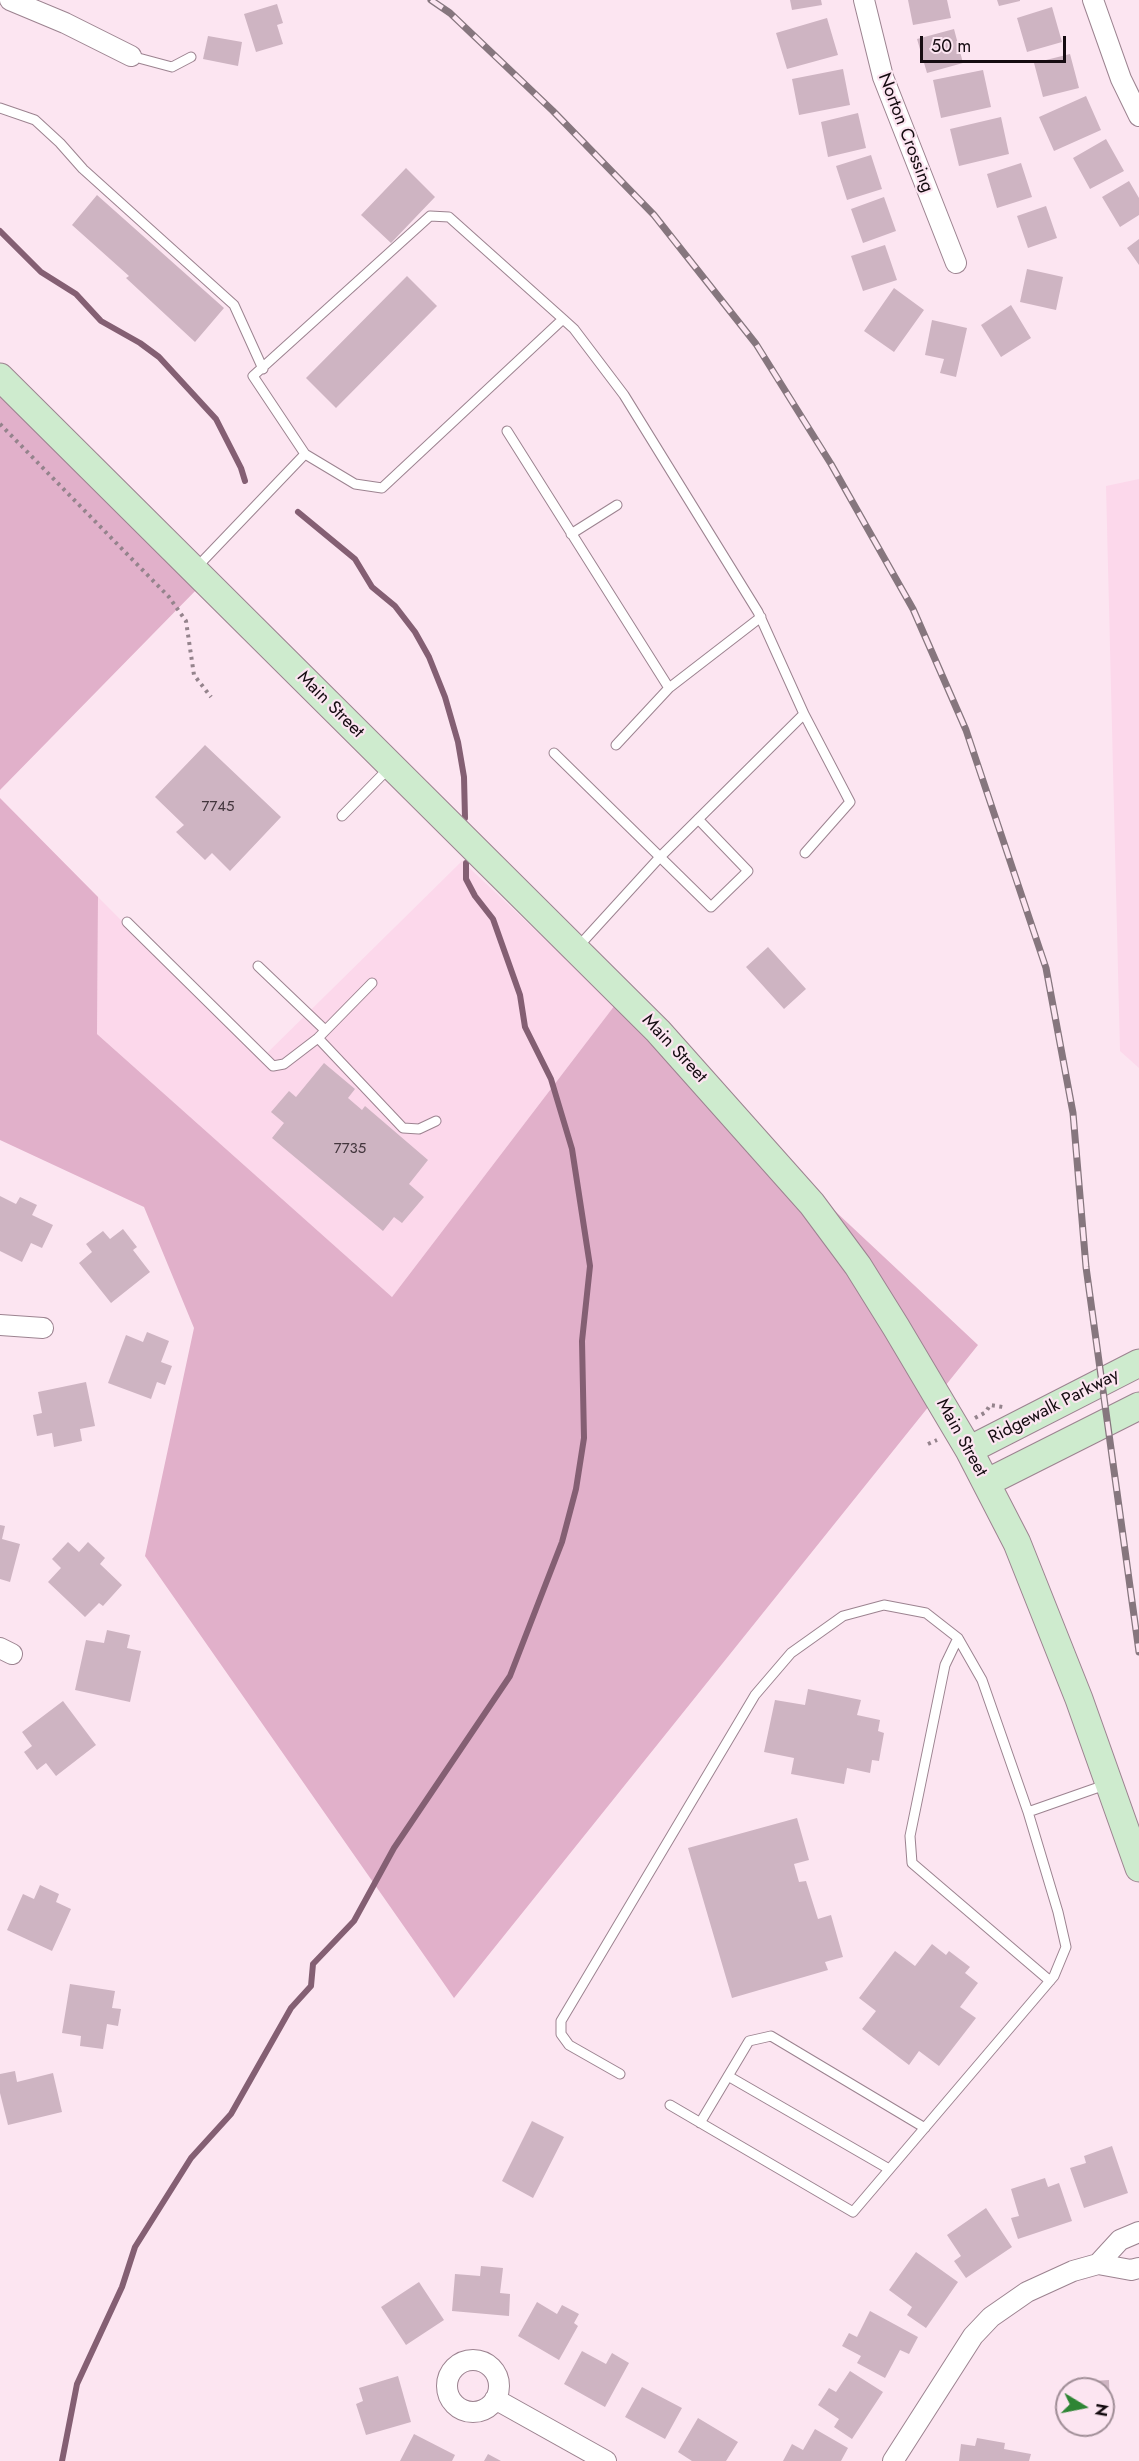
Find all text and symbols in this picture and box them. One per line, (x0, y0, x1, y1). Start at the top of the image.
scale bar (923, 24, 1068, 62)
text: 50 m (931, 33, 971, 59)
street label: Norton Crossing (872, 70, 938, 196)
street label: Main Street (292, 667, 368, 743)
house number: 7745 (202, 798, 234, 816)
street label: Main Street (637, 1010, 711, 1088)
house number: 7735 (334, 1140, 366, 1158)
street label: Ridgewalk Parkway (985, 1365, 1123, 1449)
street label: Main Street (931, 1395, 991, 1481)
north arrow (1055, 2377, 1115, 2437)
text: N (1089, 2402, 1114, 2418)

